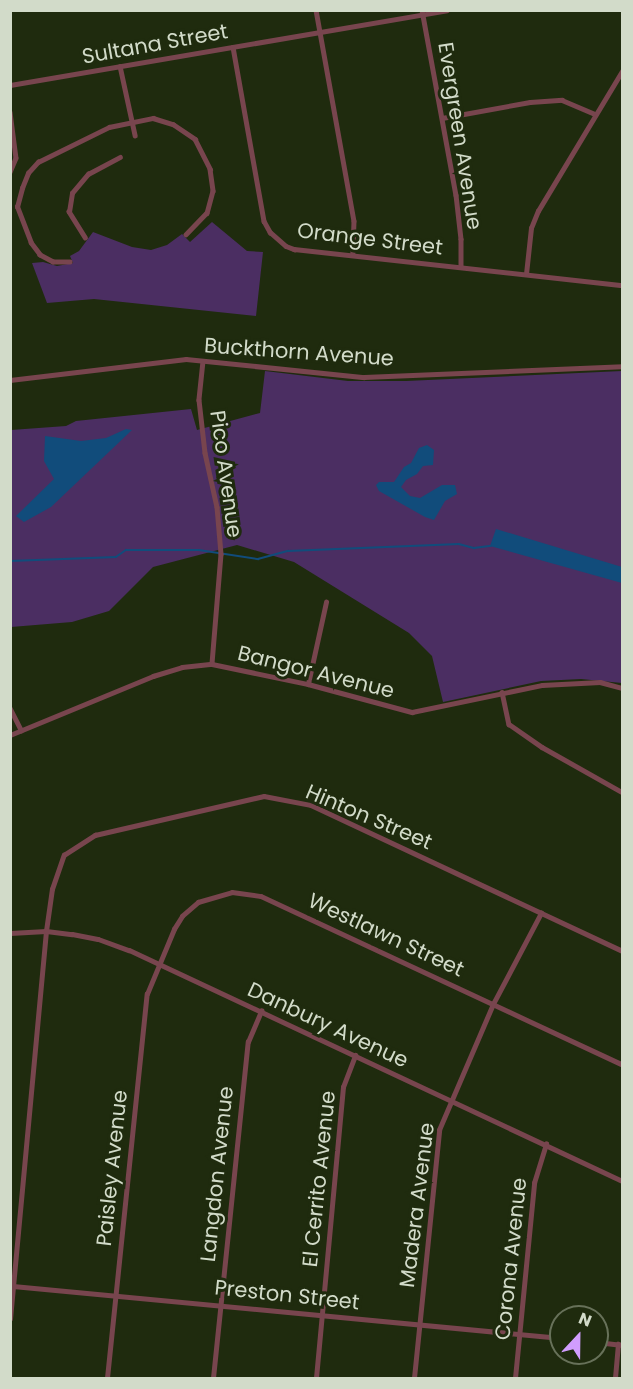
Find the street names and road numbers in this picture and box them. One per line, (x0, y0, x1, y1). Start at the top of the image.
street label: Sultana Street (80, 19, 230, 69)
street label: Evergreen Avenue (433, 41, 487, 231)
street label: Orange Street (296, 218, 444, 260)
street label: Buckthorn Avenue (203, 333, 395, 371)
street label: Pico Avenue (205, 409, 247, 539)
street label: Bangor Avenue (235, 640, 397, 704)
street label: Hinton Street (302, 779, 436, 855)
street label: Westlawn Street (304, 888, 468, 982)
street label: Danbury Avenue (244, 977, 412, 1073)
street label: Langdon Avenue (195, 1085, 239, 1263)
street label: Paisley Avenue (91, 1089, 133, 1247)
street label: El Cerrito Avenue (297, 1090, 341, 1268)
street label: Madera Avenue (394, 1121, 440, 1289)
street label: Corona Avenue (490, 1177, 532, 1341)
street label: Preston Street (213, 1275, 361, 1315)

